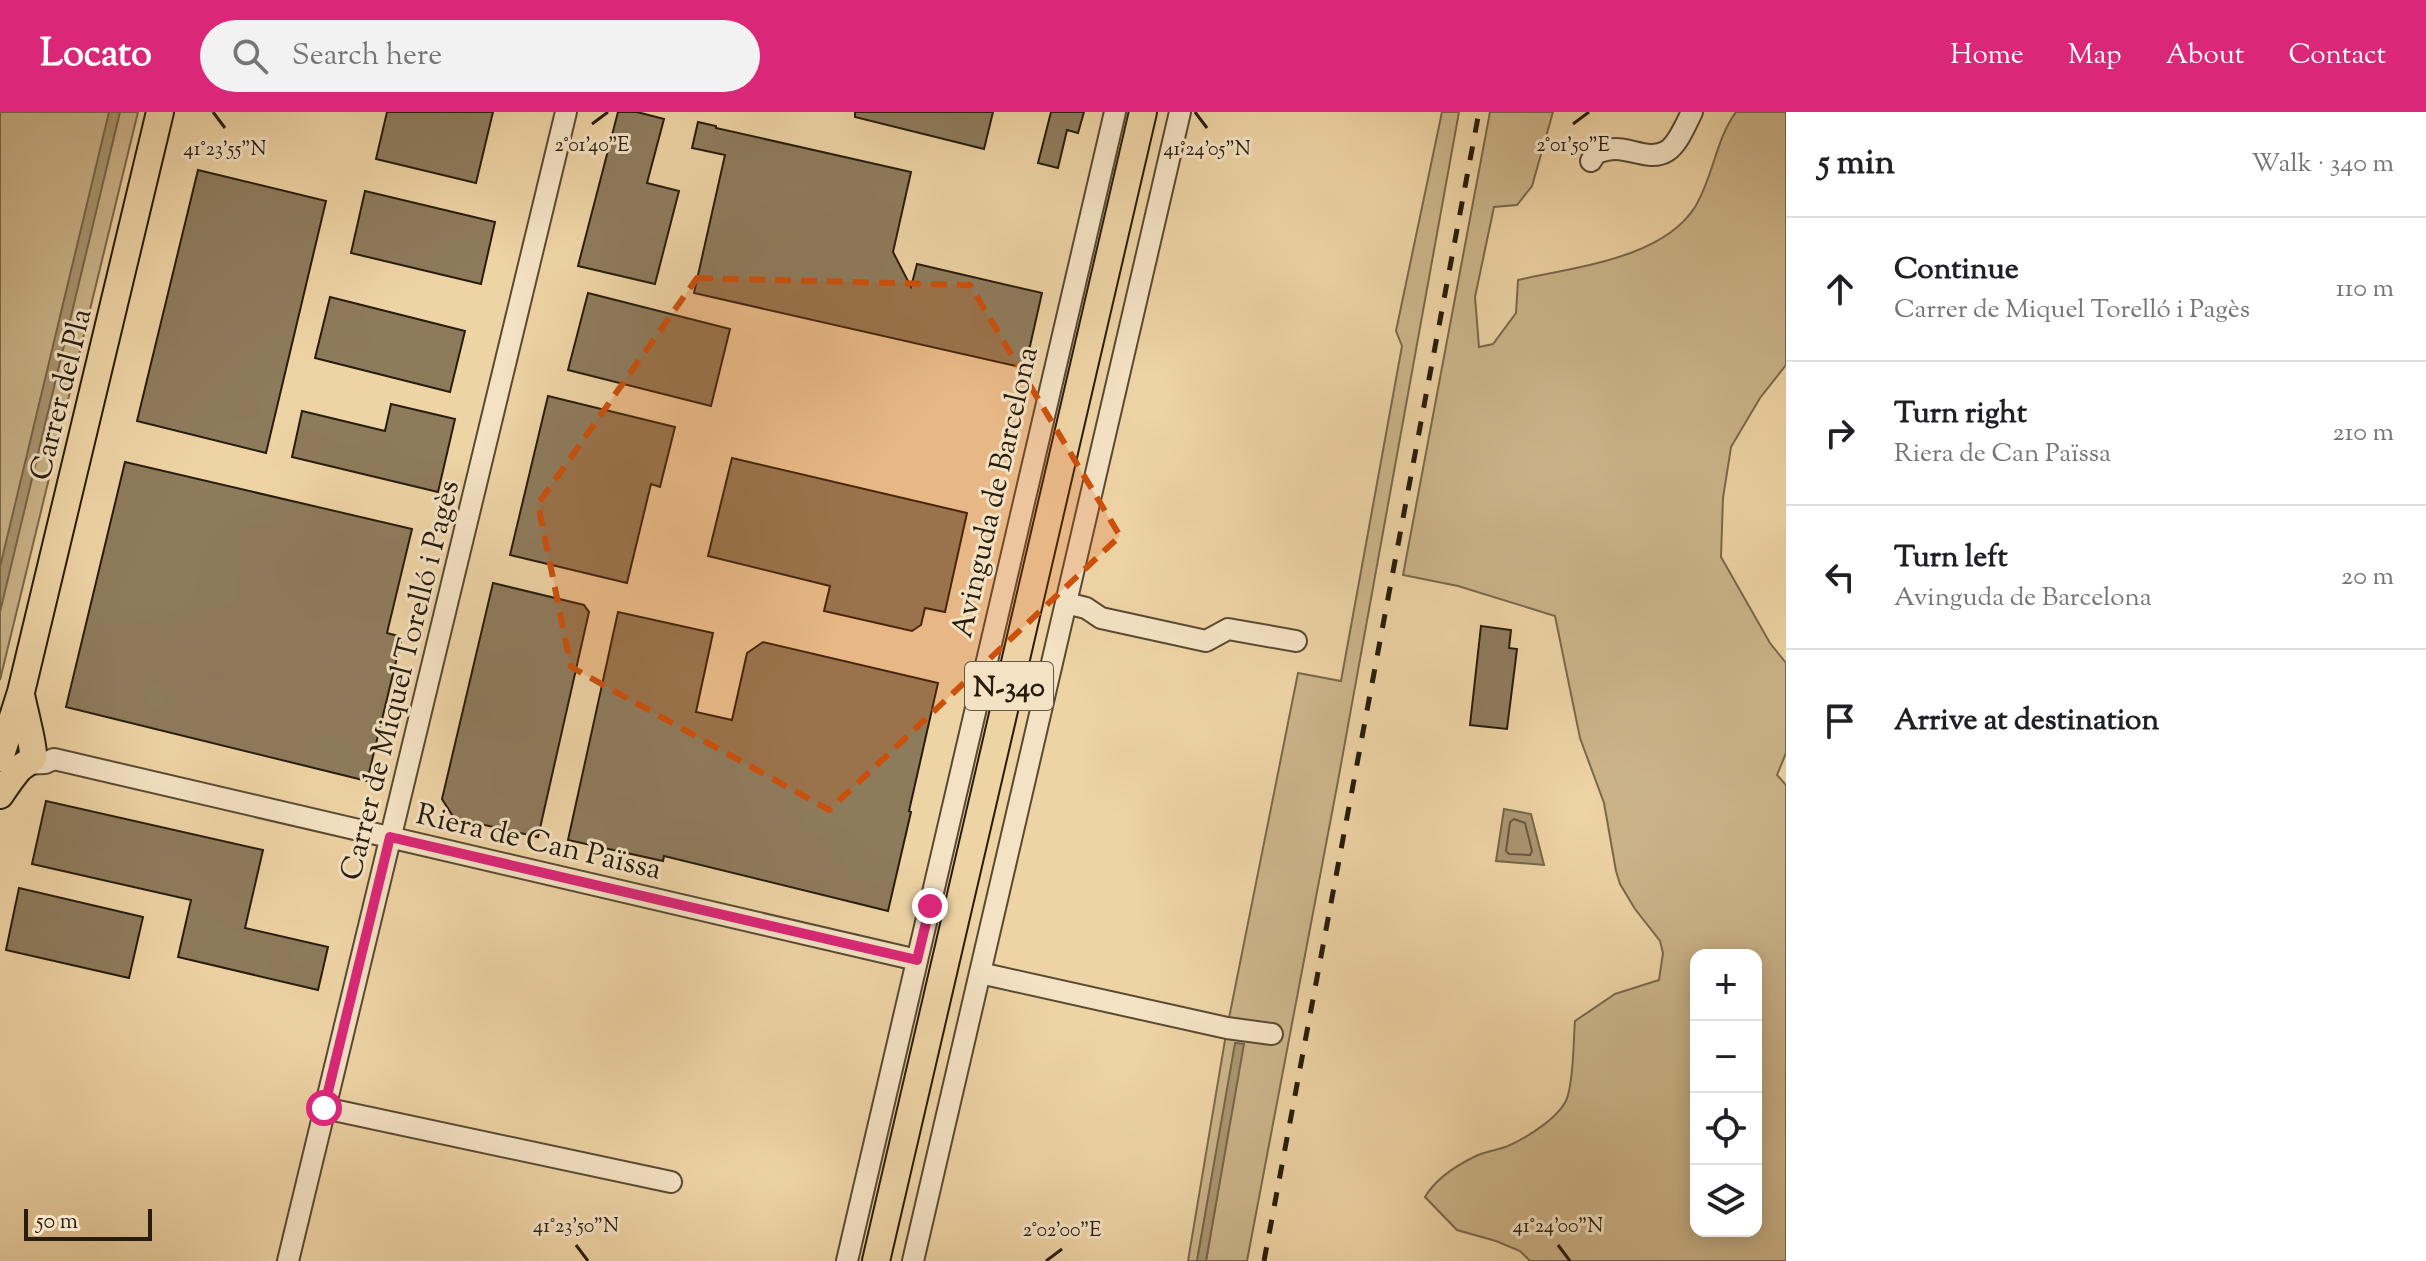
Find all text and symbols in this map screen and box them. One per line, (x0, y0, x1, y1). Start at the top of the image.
search box (200, 20, 760, 92)
text: Locato (40, 29, 152, 83)
icon: search (228, 34, 272, 78)
text: Search here (292, 35, 442, 78)
text: Home (1950, 36, 2024, 76)
text: Map (2068, 36, 2122, 76)
text: About (2166, 36, 2244, 76)
text: Contact (2288, 36, 2386, 76)
text: 2°01'40"E (555, 132, 629, 161)
text: 2°01'50"E (1536, 132, 1610, 161)
text: 41°23'55"N (184, 136, 266, 165)
text: 41°24'05"N (1163, 136, 1251, 165)
text: 5 min (1818, 140, 1895, 189)
text: Walk · 340 m (2251, 146, 2394, 183)
text: Continue (1894, 249, 2019, 292)
icon: ahead (1818, 267, 1862, 311)
text: 110 m (2336, 271, 2394, 308)
text: Carrer de Miquel Torelló i Pagès (1894, 292, 2250, 329)
street label: Carrer del Pla (20, 304, 105, 485)
street label: Avinguda de Barcelona (942, 343, 1051, 642)
text: Turn right (1894, 393, 2027, 436)
icon: right (1818, 411, 1862, 455)
text: 210 m (2332, 415, 2394, 452)
text: Riera de Can Païssa (1894, 436, 2111, 473)
street label: Carrer de Miquel Torelló i Pagès (331, 476, 472, 885)
text: Turn left (1894, 537, 2008, 580)
icon: left (1818, 555, 1862, 599)
text: 20 m (2341, 559, 2394, 596)
text: Avinguda de Barcelona (1894, 580, 2152, 617)
road number: N-340 (965, 662, 1053, 710)
icon: arrive (1818, 699, 1862, 743)
text: Arrive at destination (1894, 700, 2159, 743)
street label: Riera de Can Païssa (412, 794, 665, 893)
route end (912, 888, 948, 924)
map controls (1690, 949, 1762, 1237)
button: + (1690, 949, 1762, 1021)
button: − (1690, 1021, 1762, 1093)
route start (306, 1090, 342, 1126)
button: locate (1690, 1093, 1762, 1165)
button: layers (1690, 1165, 1762, 1237)
scale bar (24, 1205, 152, 1241)
text: 50 m (36, 1207, 78, 1239)
text: 41°23'50"N (533, 1213, 619, 1242)
text: 41°24'00"N (1513, 1213, 1603, 1242)
text: 2°02'00"E (1023, 1217, 1101, 1246)

